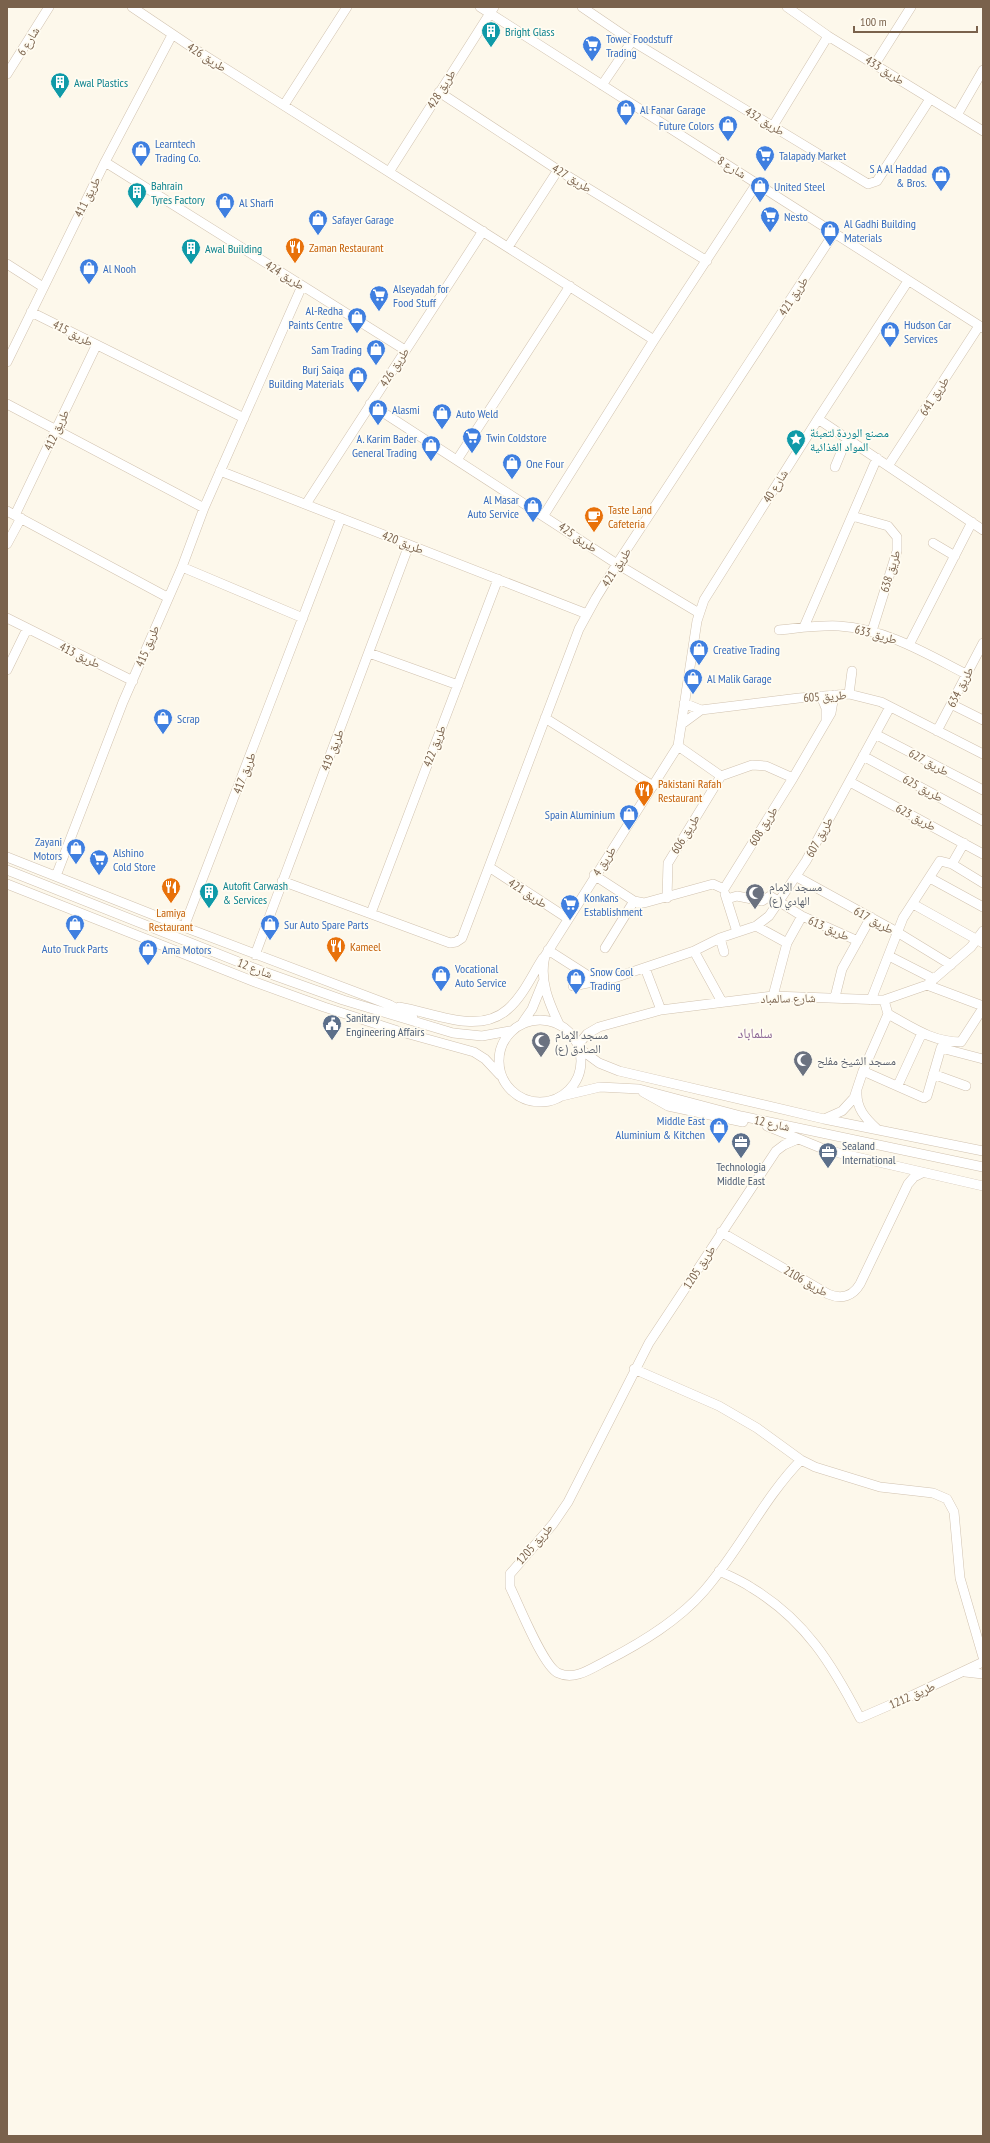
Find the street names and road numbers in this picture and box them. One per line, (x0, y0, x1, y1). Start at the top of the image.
street label: شارع 6 (13, 24, 43, 59)
street label: طريق 426 (185, 39, 229, 75)
street label: طريق 433 (863, 52, 907, 88)
street label: طريق 428 (423, 67, 459, 111)
street label: طريق 432 (742, 103, 788, 139)
street label: شارع 8 (714, 152, 749, 182)
street label: طريق 427 (549, 160, 595, 196)
street label: طريق 411 (70, 174, 104, 220)
street label: طريق 424 (263, 257, 307, 293)
street label: طريق 421 (775, 274, 811, 318)
street label: طريق 415 (50, 316, 96, 350)
street label: طريق 426 (376, 345, 412, 389)
street label: طريق 641 (916, 374, 952, 418)
street label: طريق 412 (40, 407, 72, 453)
street label: شارع 40 (759, 467, 792, 506)
street label: طريق 425 (556, 519, 600, 556)
street label: طريق 420 (380, 527, 426, 557)
street label: طريق 421 (598, 545, 634, 589)
street label: طريق 638 (876, 548, 904, 594)
street label: طريق 633 (853, 621, 899, 647)
street label: طريق 415 (132, 623, 163, 669)
street label: طريق 413 (57, 639, 103, 671)
street label: طريق 634 (943, 664, 977, 710)
street label: طريق 605 (803, 687, 847, 705)
street label: طريق 422 (419, 723, 449, 769)
street label: طريق 419 (317, 727, 347, 773)
street label: طريق 627 (906, 745, 952, 779)
street label: طريق 417 (229, 750, 259, 796)
street label: طريق 625 (900, 771, 946, 805)
street label: طريق 623 (893, 800, 939, 834)
street label: طريق 608 (745, 804, 781, 848)
street label: طريق 606 (667, 812, 703, 856)
street label: طريق 607 (802, 814, 836, 860)
street label: طريق 4 (589, 843, 619, 879)
street label: طريق 421 (506, 875, 550, 911)
street label: طريق 617 (851, 903, 897, 937)
street label: طريق 613 (806, 912, 852, 944)
street label: شارع 12 (235, 955, 275, 982)
street label: شارع سالمباد (760, 990, 816, 1007)
street label: شارع 12 (753, 1112, 791, 1135)
street label: طريق 1205 (679, 1242, 719, 1292)
street label: طريق 2106 (781, 1262, 831, 1300)
street label: طريق 1205 (512, 1521, 556, 1567)
street label: طريق 1212 (887, 1678, 937, 1712)

